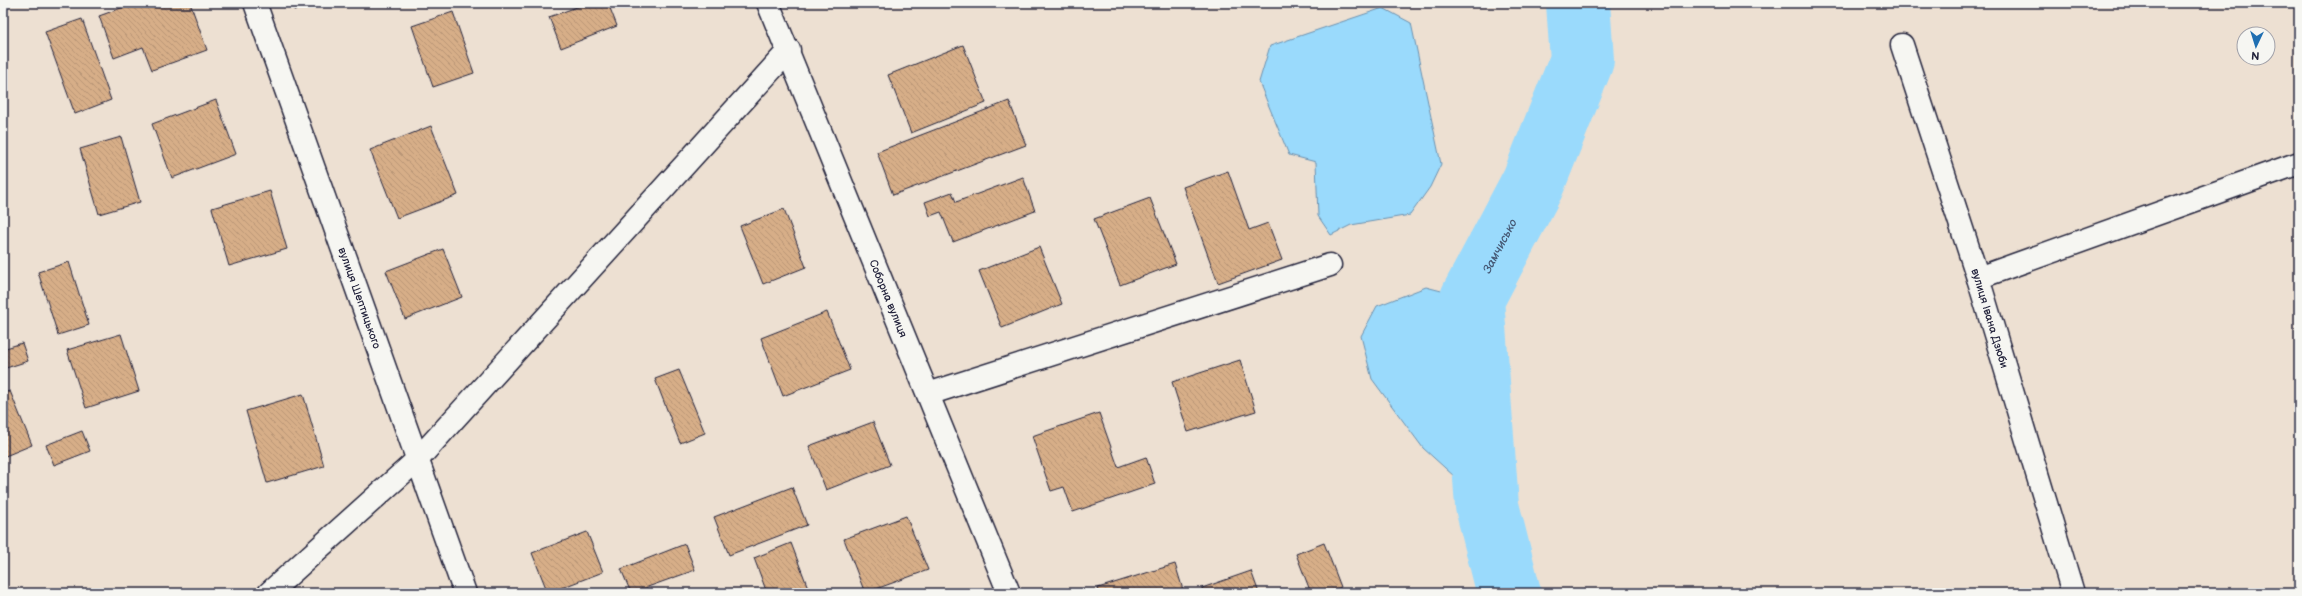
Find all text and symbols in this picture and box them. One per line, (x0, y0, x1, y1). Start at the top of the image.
north arrow (2236, 26, 2276, 66)
text: N (2251, 49, 2260, 62)
water label: Замчисько (1479, 216, 1521, 276)
street label: вулиця Шептицького (336, 246, 384, 350)
street label: Соборна вулиця (867, 258, 910, 339)
street label: вулиця Івана Дзюби (1969, 267, 2011, 370)

